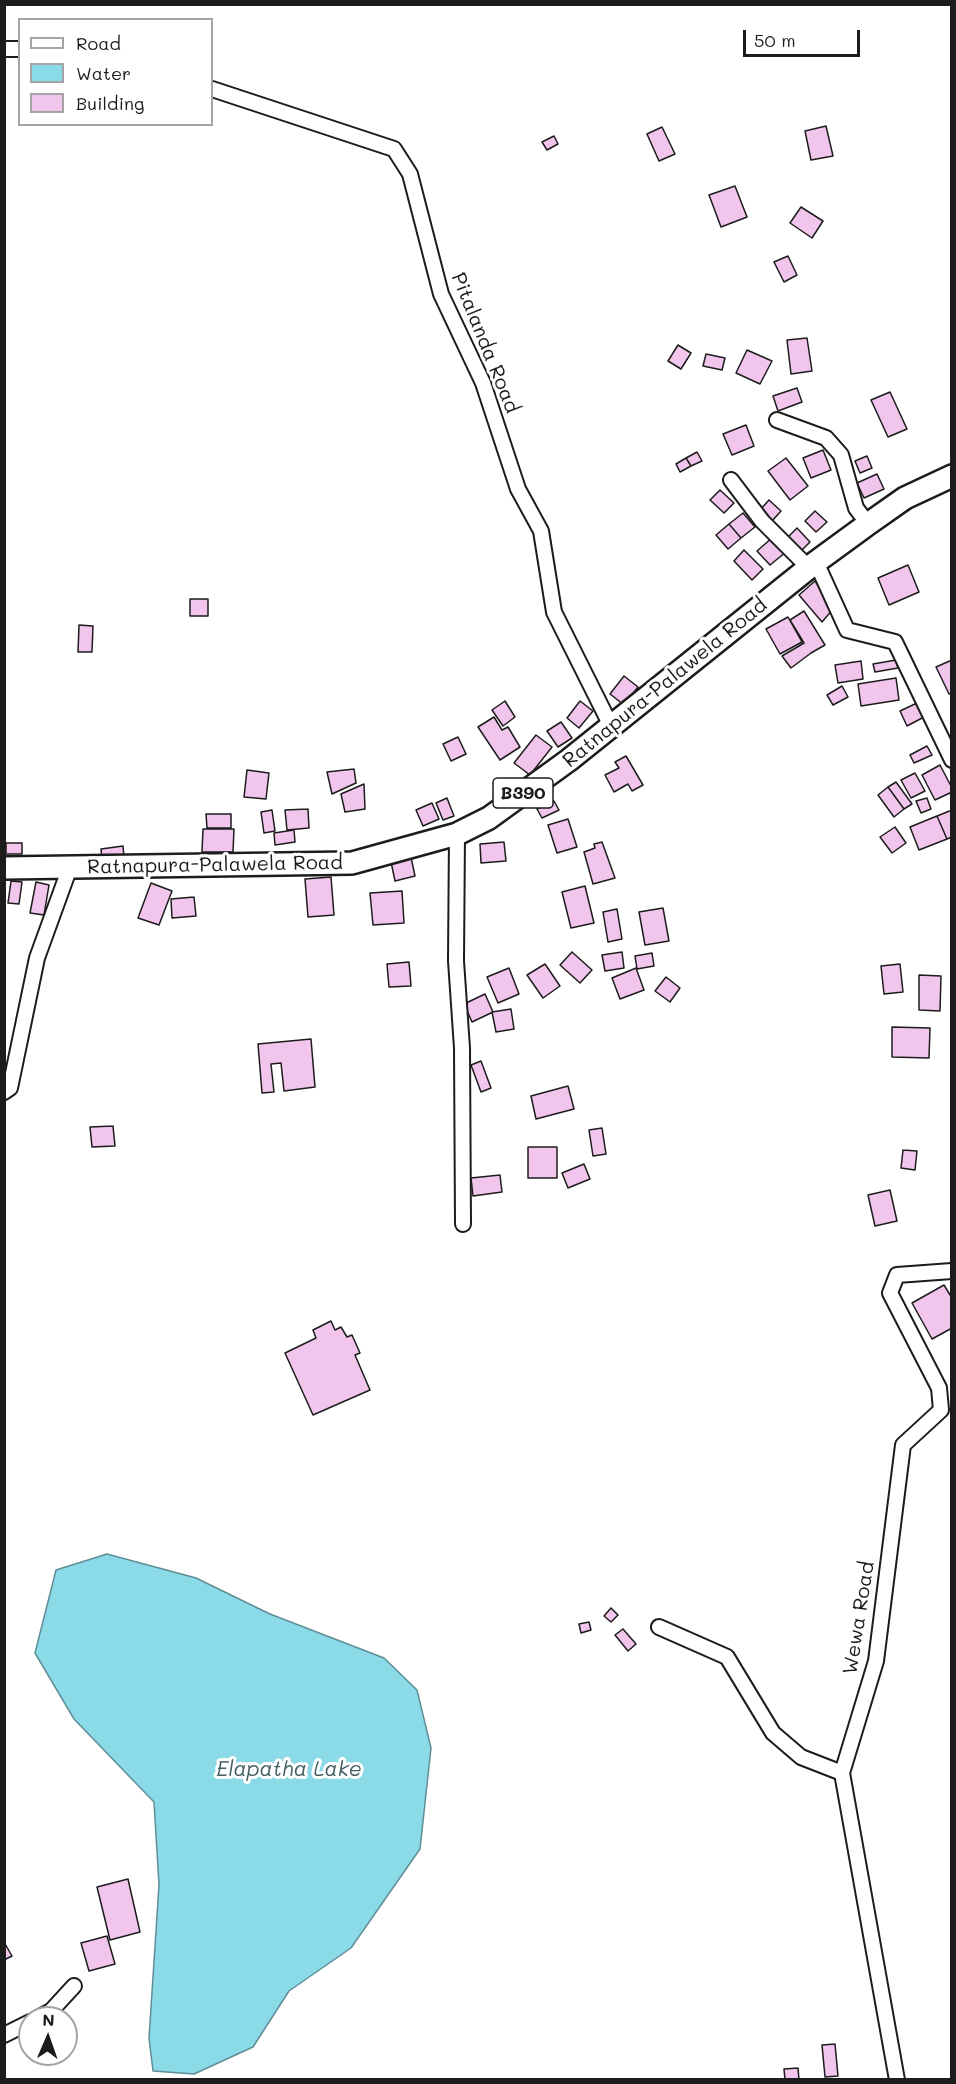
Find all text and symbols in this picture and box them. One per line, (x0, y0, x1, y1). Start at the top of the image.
legend (18, 18, 213, 126)
scale bar (746, 18, 863, 56)
text: 50 m (754, 28, 796, 52)
text: Road (76, 31, 121, 55)
text: Water (76, 61, 131, 85)
text: Building (76, 91, 144, 115)
street label: Pitalanda Road (446, 269, 524, 417)
street label: Ratnapura-Palawela Road (558, 593, 772, 773)
road number: B390 (493, 778, 553, 808)
street label: Ratnapura-Palawela Road (87, 851, 343, 879)
street label: Wewa Road (838, 1560, 880, 1676)
water label: Elapatha Lake (216, 1757, 362, 1783)
north arrow (18, 2006, 78, 2066)
text: N (42, 2009, 55, 2030)

